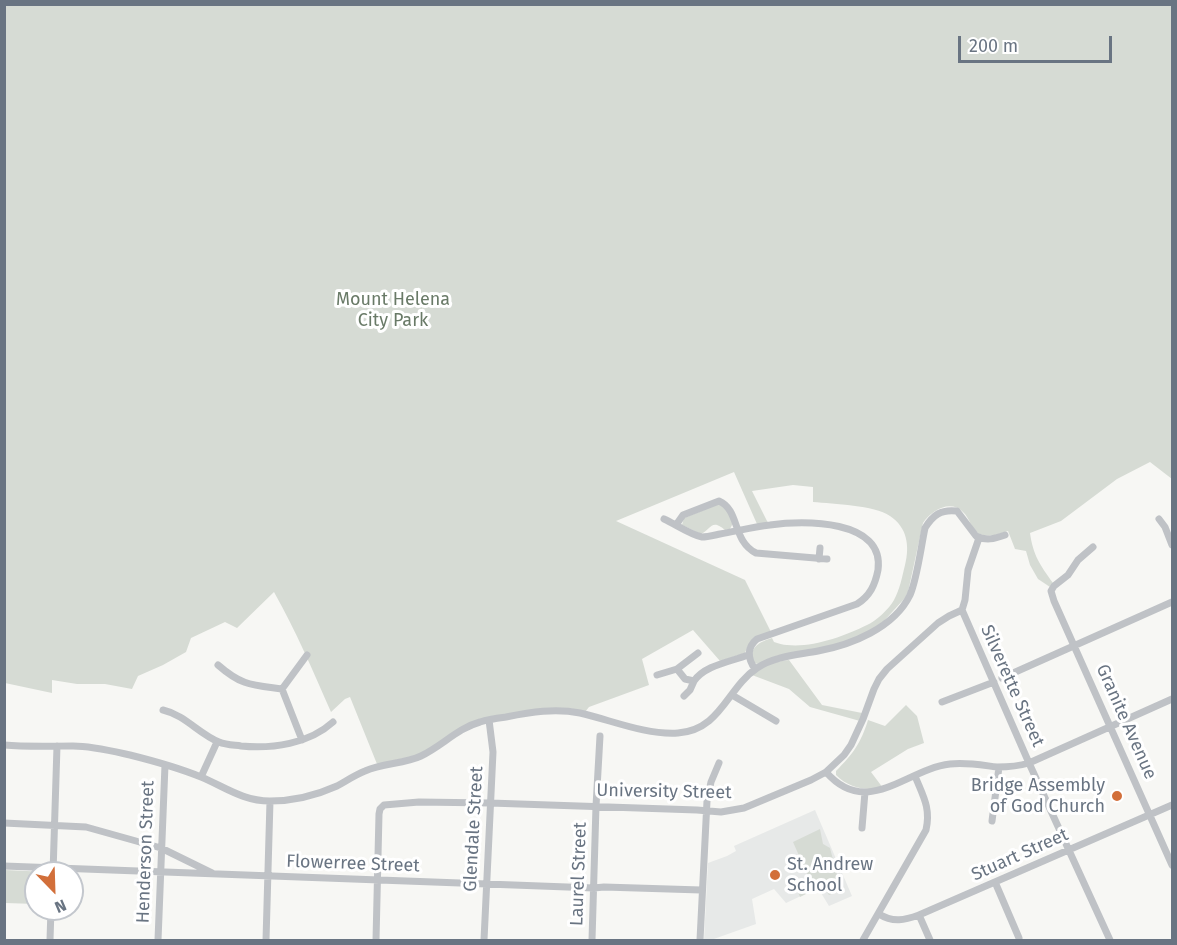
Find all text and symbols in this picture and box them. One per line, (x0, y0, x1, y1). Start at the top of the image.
scale bar (961, 24, 1116, 62)
text: 200 m (969, 35, 1018, 57)
park label: Mount Helena City Park (336, 289, 450, 332)
street label: Silverette Street (976, 622, 1048, 750)
street label: Granite Avenue (1091, 661, 1161, 783)
street label: Glendale Street (460, 766, 488, 892)
place label: Bridge Assembly of God Church (971, 775, 1105, 818)
street label: Henderson Street (133, 780, 159, 924)
street label: University Street (596, 780, 732, 804)
marker: Bridge Assembly of God Church (1110, 789, 1124, 803)
street label: Laurel Street (566, 822, 592, 926)
street label: Stuart Street (968, 824, 1072, 886)
street label: Flowerree Street (286, 851, 420, 877)
place label: St. Andrew School (787, 854, 873, 896)
north arrow (24, 861, 84, 921)
marker: St. Andrew School (768, 868, 782, 882)
text: N (52, 895, 69, 917)

